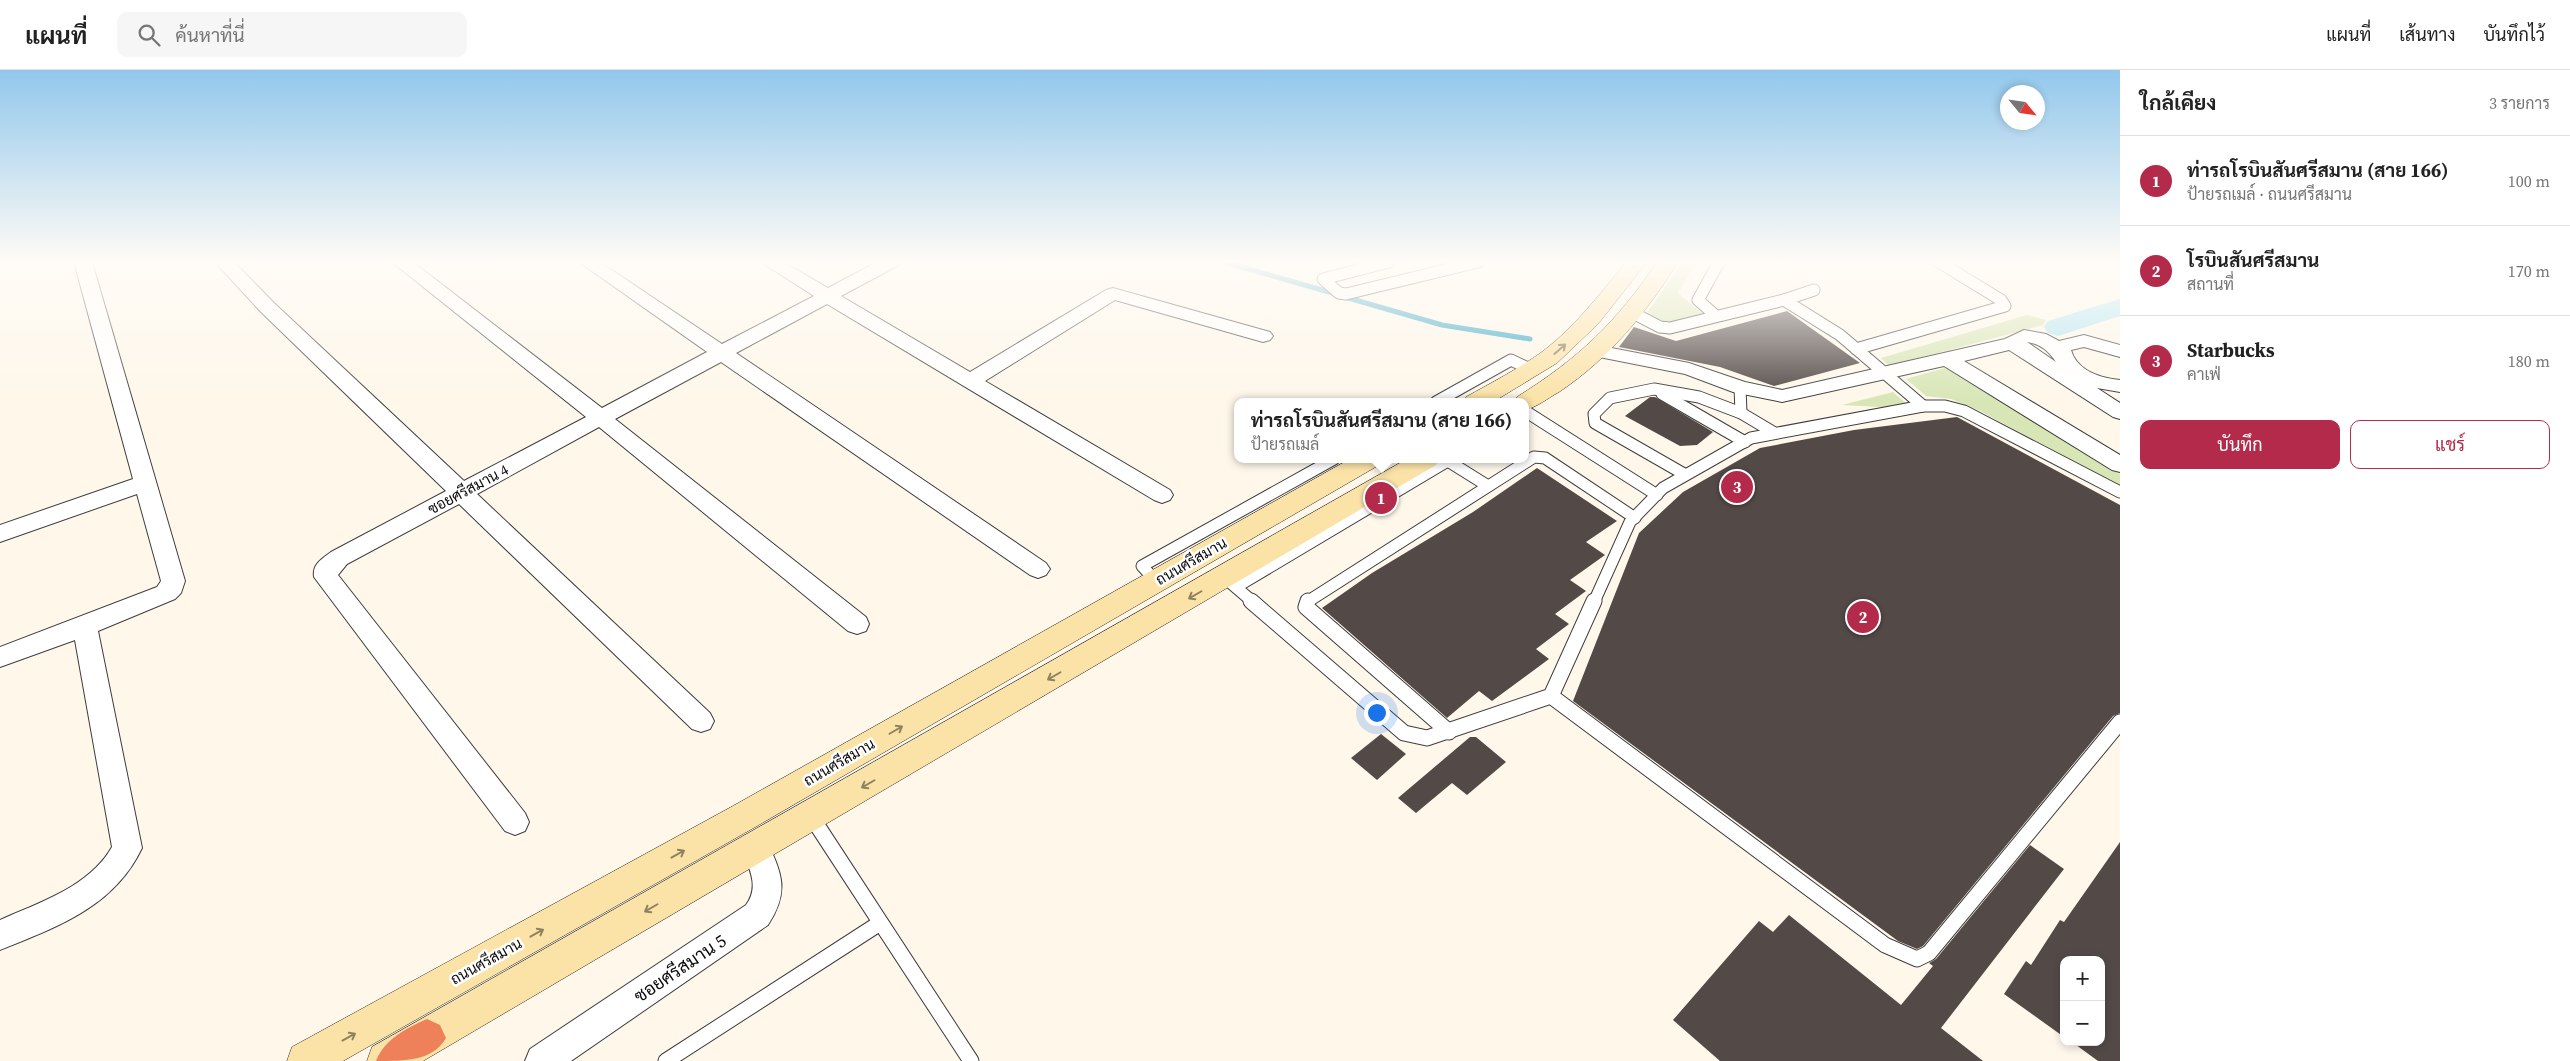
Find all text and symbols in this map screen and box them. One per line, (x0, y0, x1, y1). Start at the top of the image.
search box (117, 12, 467, 57)
text: แผนที่ (25, 19, 87, 52)
icon: search (135, 21, 163, 49)
text: ค้นหาที่นี่ (175, 22, 245, 48)
text: แผนที่ (2326, 22, 2371, 47)
text: เส้นทาง (2399, 22, 2455, 47)
text: บันทึกไว้ (2483, 22, 2545, 47)
north arrow (2000, 85, 2045, 130)
text: ใกล้เคียง (2140, 88, 2216, 117)
text: 3 รายการ (2489, 92, 2550, 114)
text: ท่ารถโรบินสันศรีสมาน (สาย 166) (2187, 157, 2448, 183)
text: 1 (2152, 170, 2160, 192)
text: 100 m (2508, 170, 2550, 192)
text: ป้ายรถเมล์ · ถนนศรีสมาน (2187, 183, 2352, 205)
text: โรบินสันศรีสมาน (2187, 247, 2319, 273)
text: 2 (2152, 260, 2160, 282)
text: 170 m (2508, 260, 2550, 282)
text: สถานที่ (2187, 273, 2234, 295)
text: Starbucks (2187, 337, 2275, 363)
one-way arrow (1553, 343, 1566, 354)
text: 3 (2152, 350, 2160, 372)
text: 180 m (2508, 350, 2550, 372)
text: คาเฟ่ (2187, 363, 2221, 385)
popup (1234, 398, 1529, 463)
text: ท่ารถโรบินสันศรีสมาน (สาย 166) (1251, 407, 1512, 433)
button: บันทึก (2140, 420, 2340, 469)
button: แชร์ (2350, 420, 2550, 469)
text: ป้ายรถเมล์ (1251, 433, 1319, 455)
street label: ซอยศรีสมาน 4 (424, 459, 513, 519)
pin: 3 (1721, 468, 1753, 506)
pin: 1 (1365, 479, 1397, 517)
street label: ถนนศรีสมาน (1152, 532, 1230, 590)
one-way arrow (1187, 590, 1202, 600)
pin: 2 (1847, 598, 1879, 636)
one-way arrow (1048, 672, 1062, 682)
your location (1364, 700, 1390, 726)
one-way arrow (888, 725, 903, 735)
street label: ถนนศรีสมาน (800, 733, 878, 791)
one-way arrow (861, 779, 876, 789)
one-way arrow (671, 848, 685, 858)
one-way arrow (645, 904, 659, 914)
one-way arrow (529, 928, 543, 938)
street label: ซอยศรีสมาน 5 (629, 928, 731, 1008)
street label: ถนนศรีสมาน (446, 933, 526, 989)
map controls (2060, 956, 2105, 1046)
button: + (2060, 956, 2105, 1001)
button: − (2060, 1001, 2105, 1046)
one-way arrow (341, 1032, 355, 1042)

